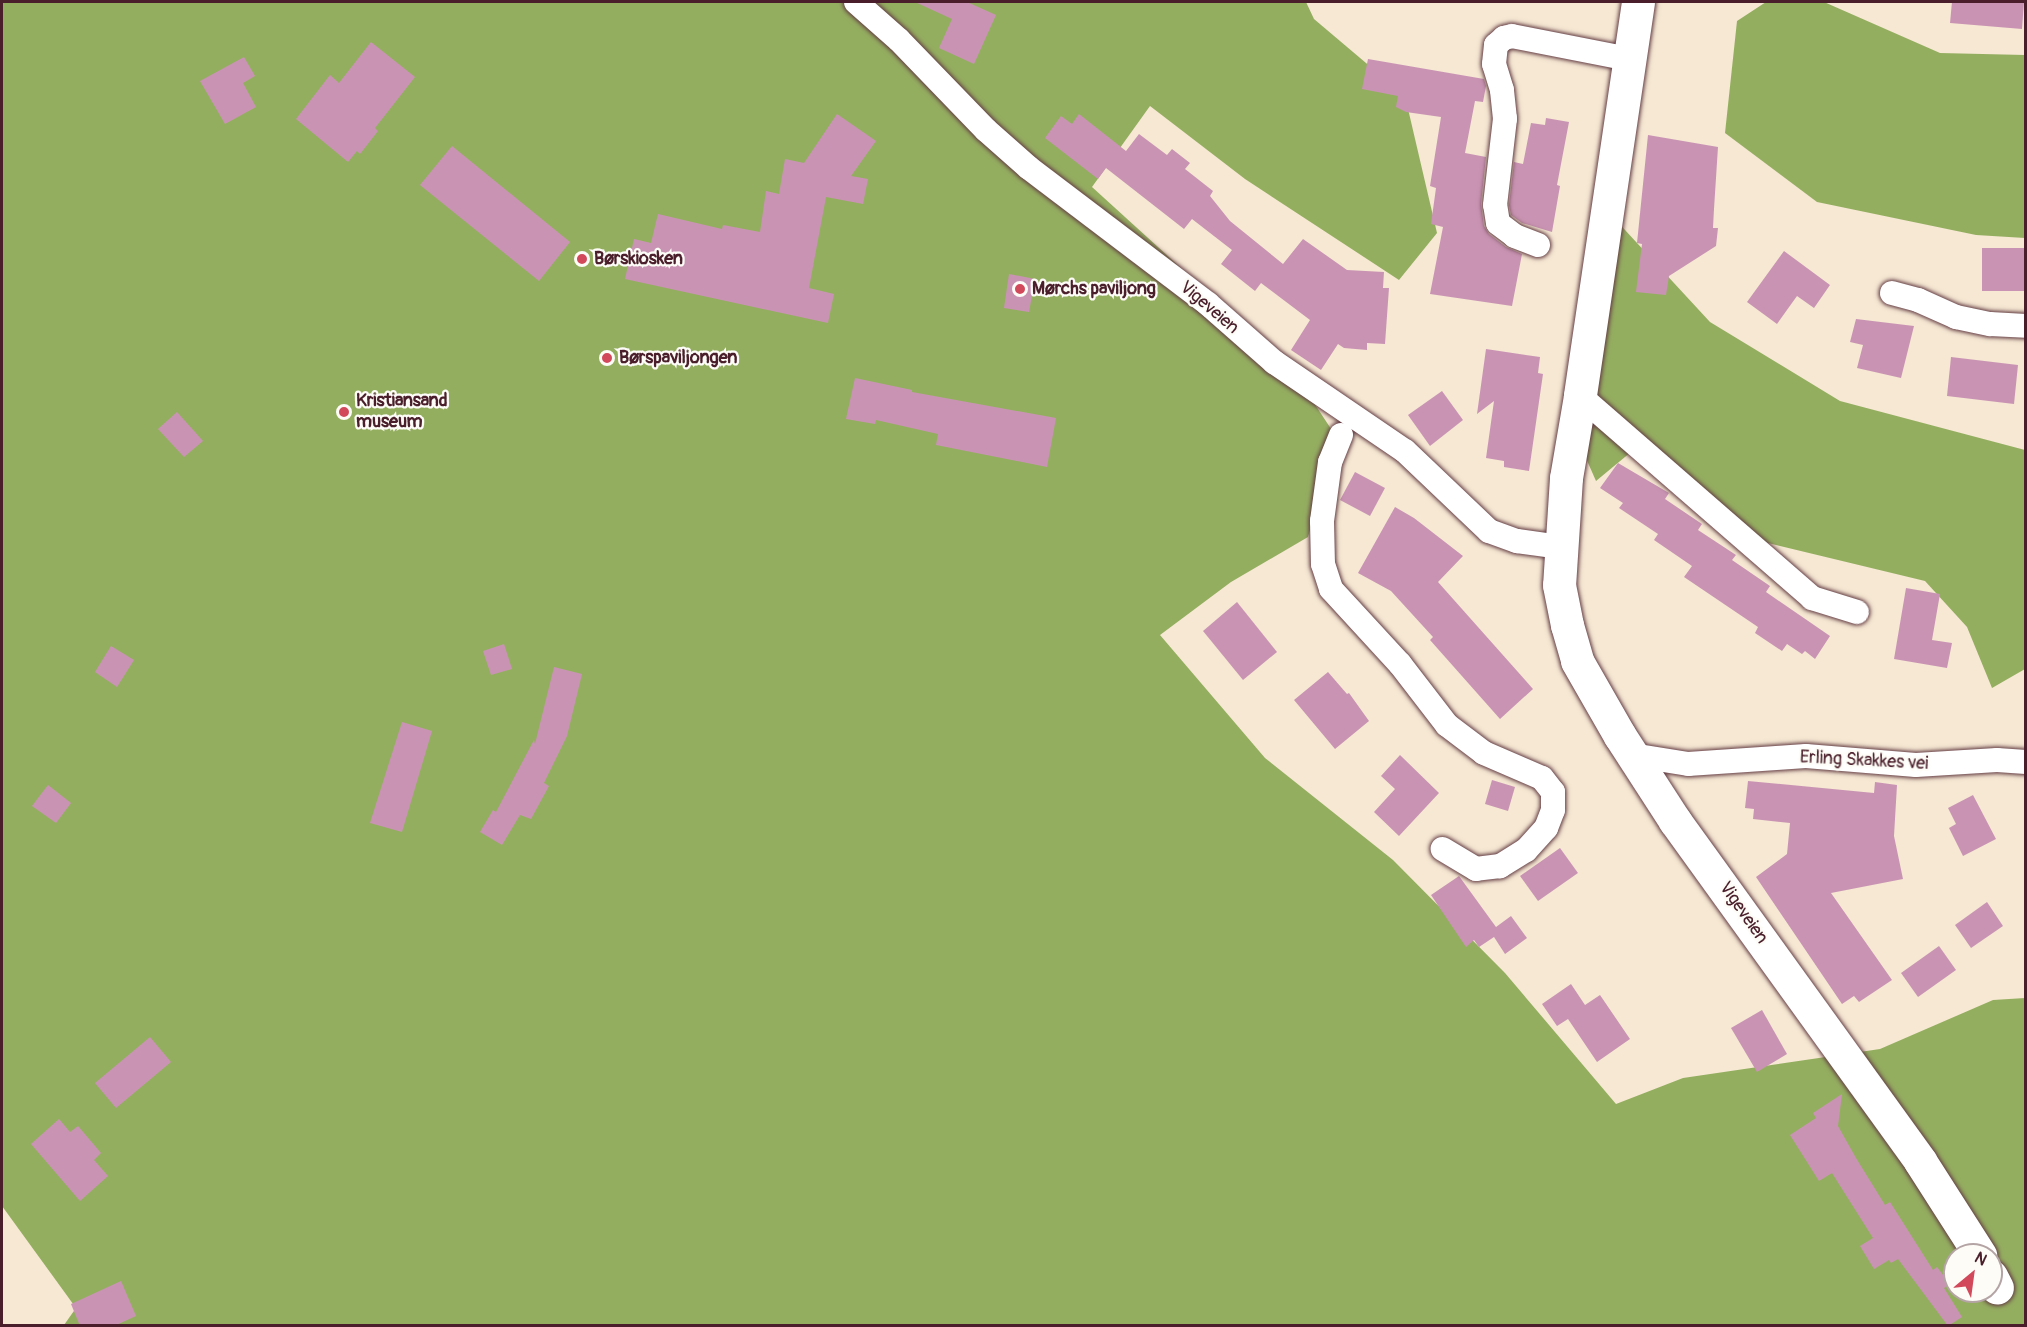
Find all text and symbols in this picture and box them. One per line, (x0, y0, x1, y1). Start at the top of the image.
place label: Børskiosken (594, 248, 683, 270)
marker: Børskiosken (575, 252, 589, 266)
street label: Vigeveien (1175, 277, 1243, 339)
place label: Mørchs paviljong (1032, 278, 1156, 300)
marker: Mørchs paviljong (1013, 282, 1027, 296)
place label: Børspaviljongen (619, 347, 737, 369)
marker: Børspaviljongen (600, 351, 614, 365)
place label: Kristiansand museum (356, 391, 448, 434)
marker: Kristiansand museum (337, 405, 351, 419)
street label: Erling Skakkes vei (1799, 747, 1929, 775)
street label: Vigeveien (1714, 878, 1772, 948)
north arrow (1943, 1243, 2003, 1303)
text: N (1971, 1248, 1990, 1270)

